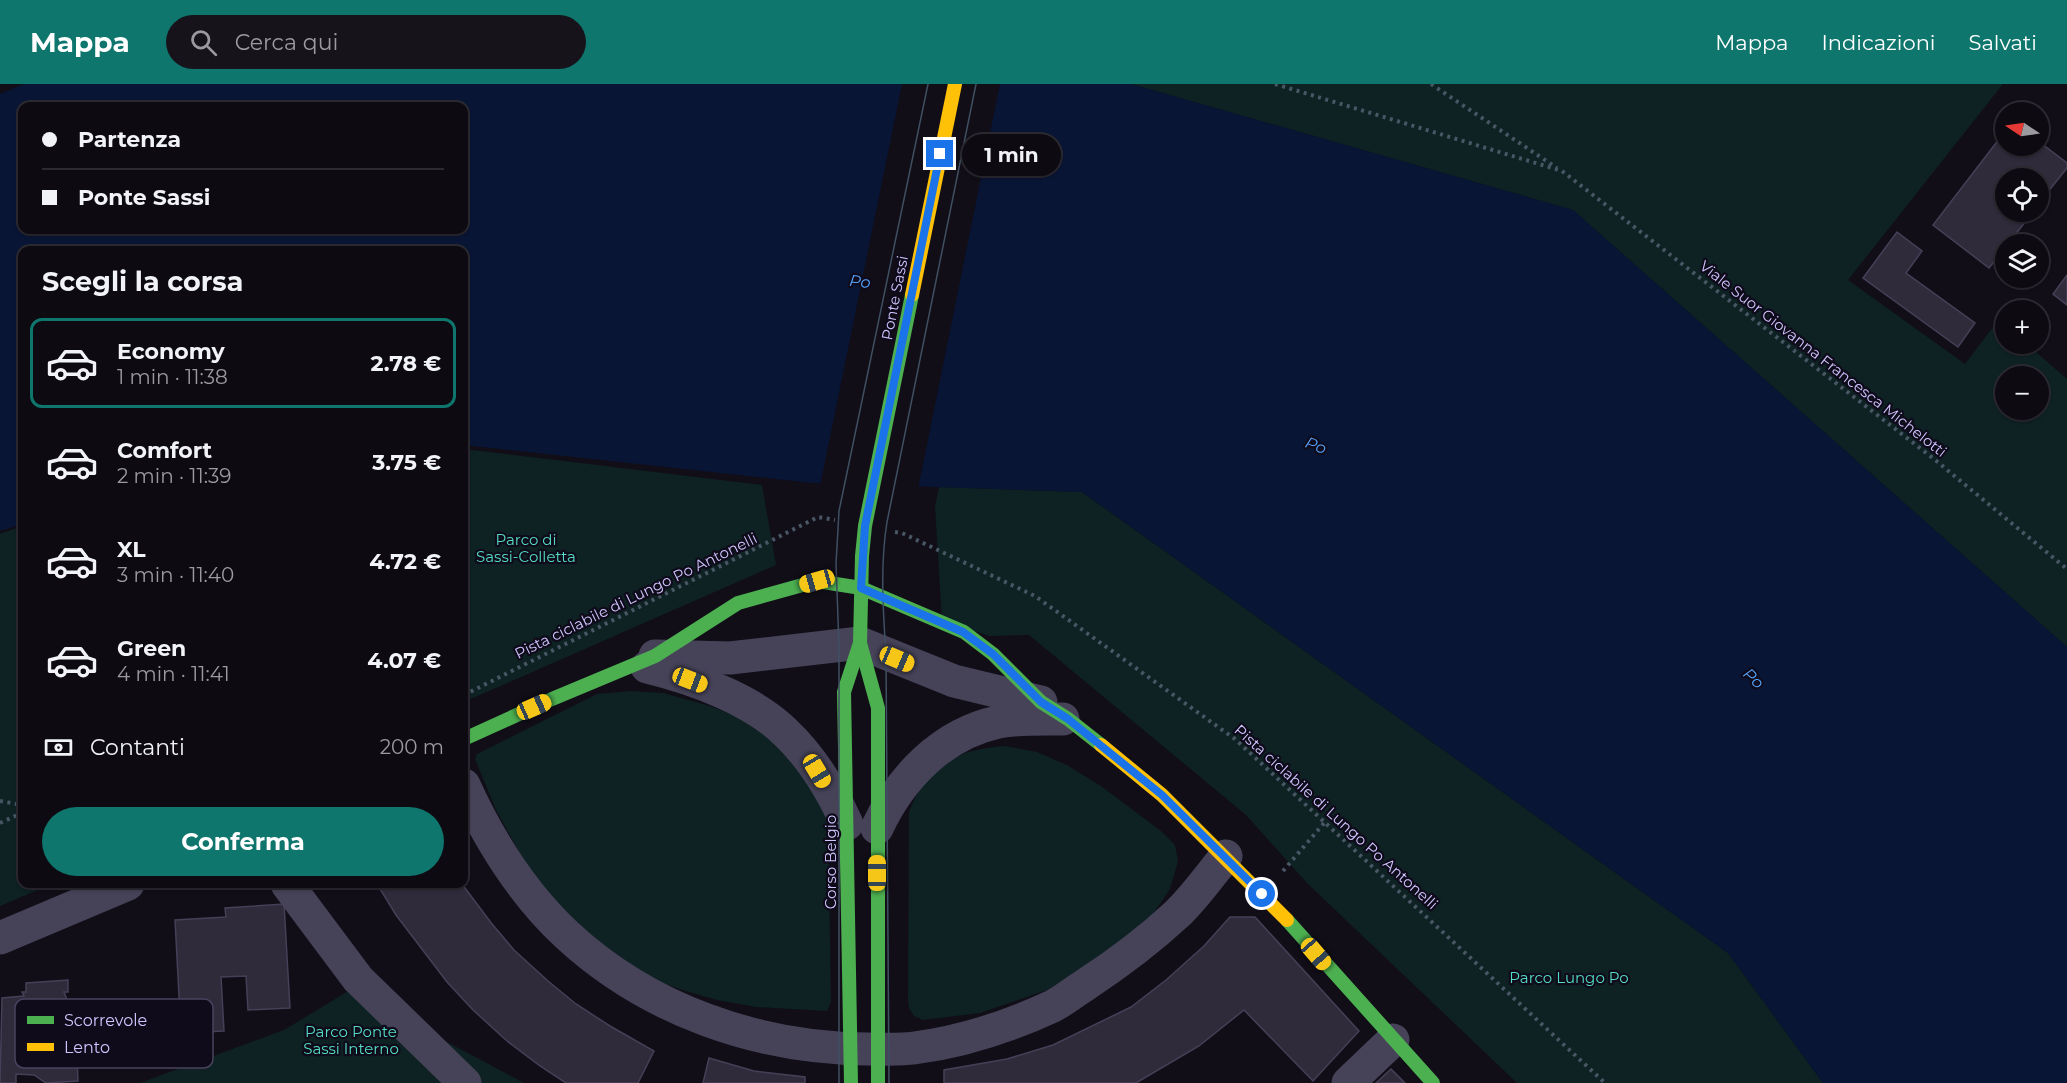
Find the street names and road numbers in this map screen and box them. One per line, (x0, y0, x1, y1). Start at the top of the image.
street label: Ponte Sassi (877, 254, 912, 342)
street label: Viale Suor Giovanna Francesca Michelotti (1696, 256, 1951, 461)
street label: Pista ciclabile di Lungo Po Antonelli (511, 528, 760, 663)
street label: Pista ciclabile di Lungo Po Antonelli (1231, 720, 1442, 913)
street label: Corso Belgio (821, 815, 840, 909)

